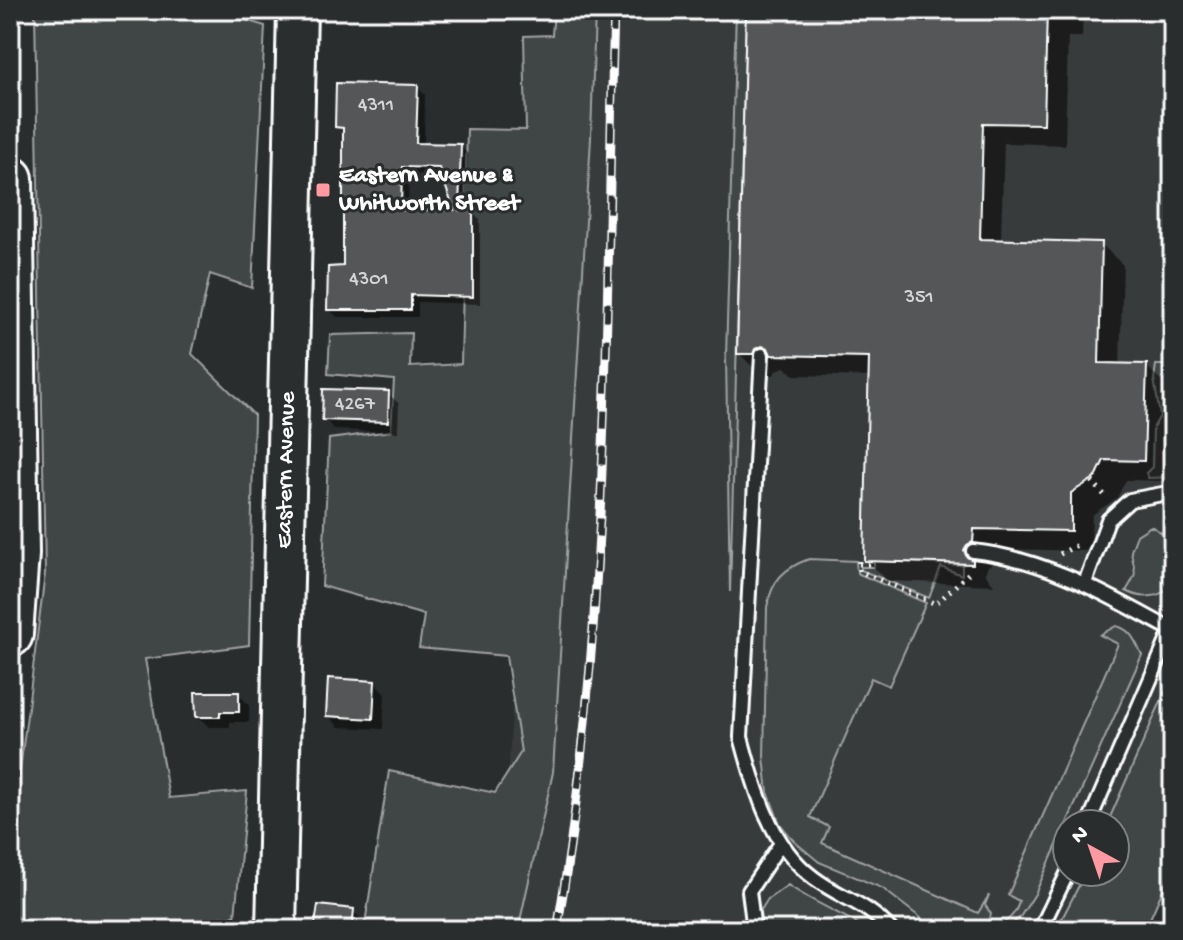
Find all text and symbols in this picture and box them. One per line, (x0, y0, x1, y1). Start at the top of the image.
house number: 4311 (358, 95, 394, 118)
place label: Eastern Avenue & Whitworth Street (338, 162, 521, 219)
marker: Eastern Avenue & Whitworth Street (314, 181, 332, 199)
house number: 4301 (349, 269, 389, 292)
house number: 351 (904, 287, 933, 310)
street label: Eastern Avenue (270, 391, 303, 549)
house number: 4267 (335, 394, 375, 417)
north arrow (1051, 808, 1131, 888)
text: N (1067, 821, 1095, 850)

